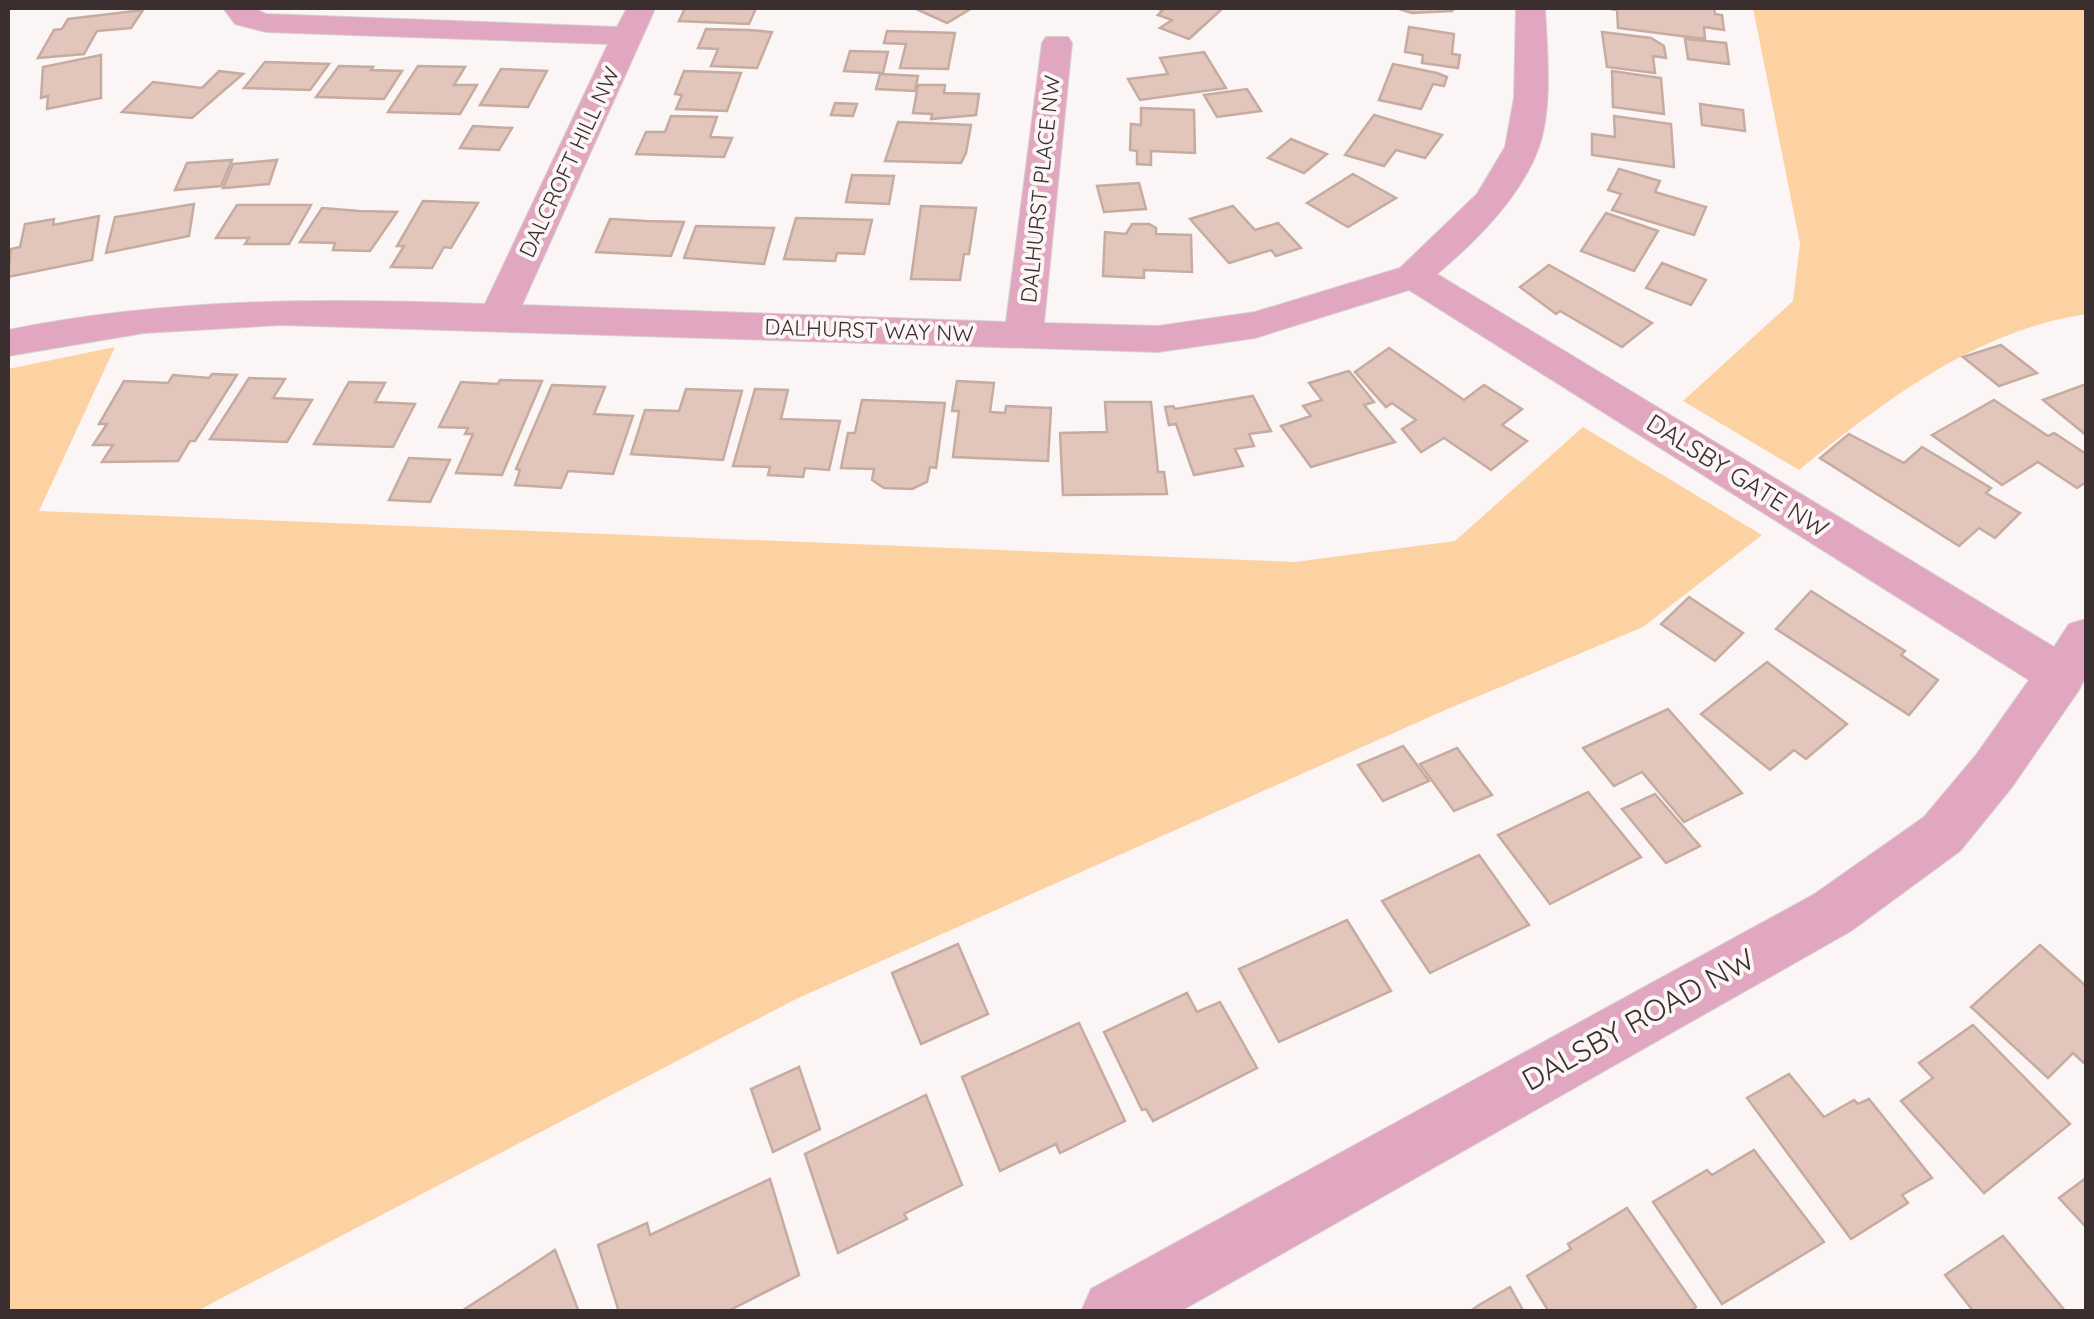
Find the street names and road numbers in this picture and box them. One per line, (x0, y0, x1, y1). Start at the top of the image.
street label: DALCROFT HILL NW (513, 62, 625, 262)
street label: DALHURST PLACE NW (1014, 74, 1066, 304)
street label: DALHURST WAY NW (764, 312, 974, 348)
street label: DALSBY GATE NW (1641, 407, 1835, 543)
street label: DALSBY ROAD NW (1515, 939, 1761, 1099)

